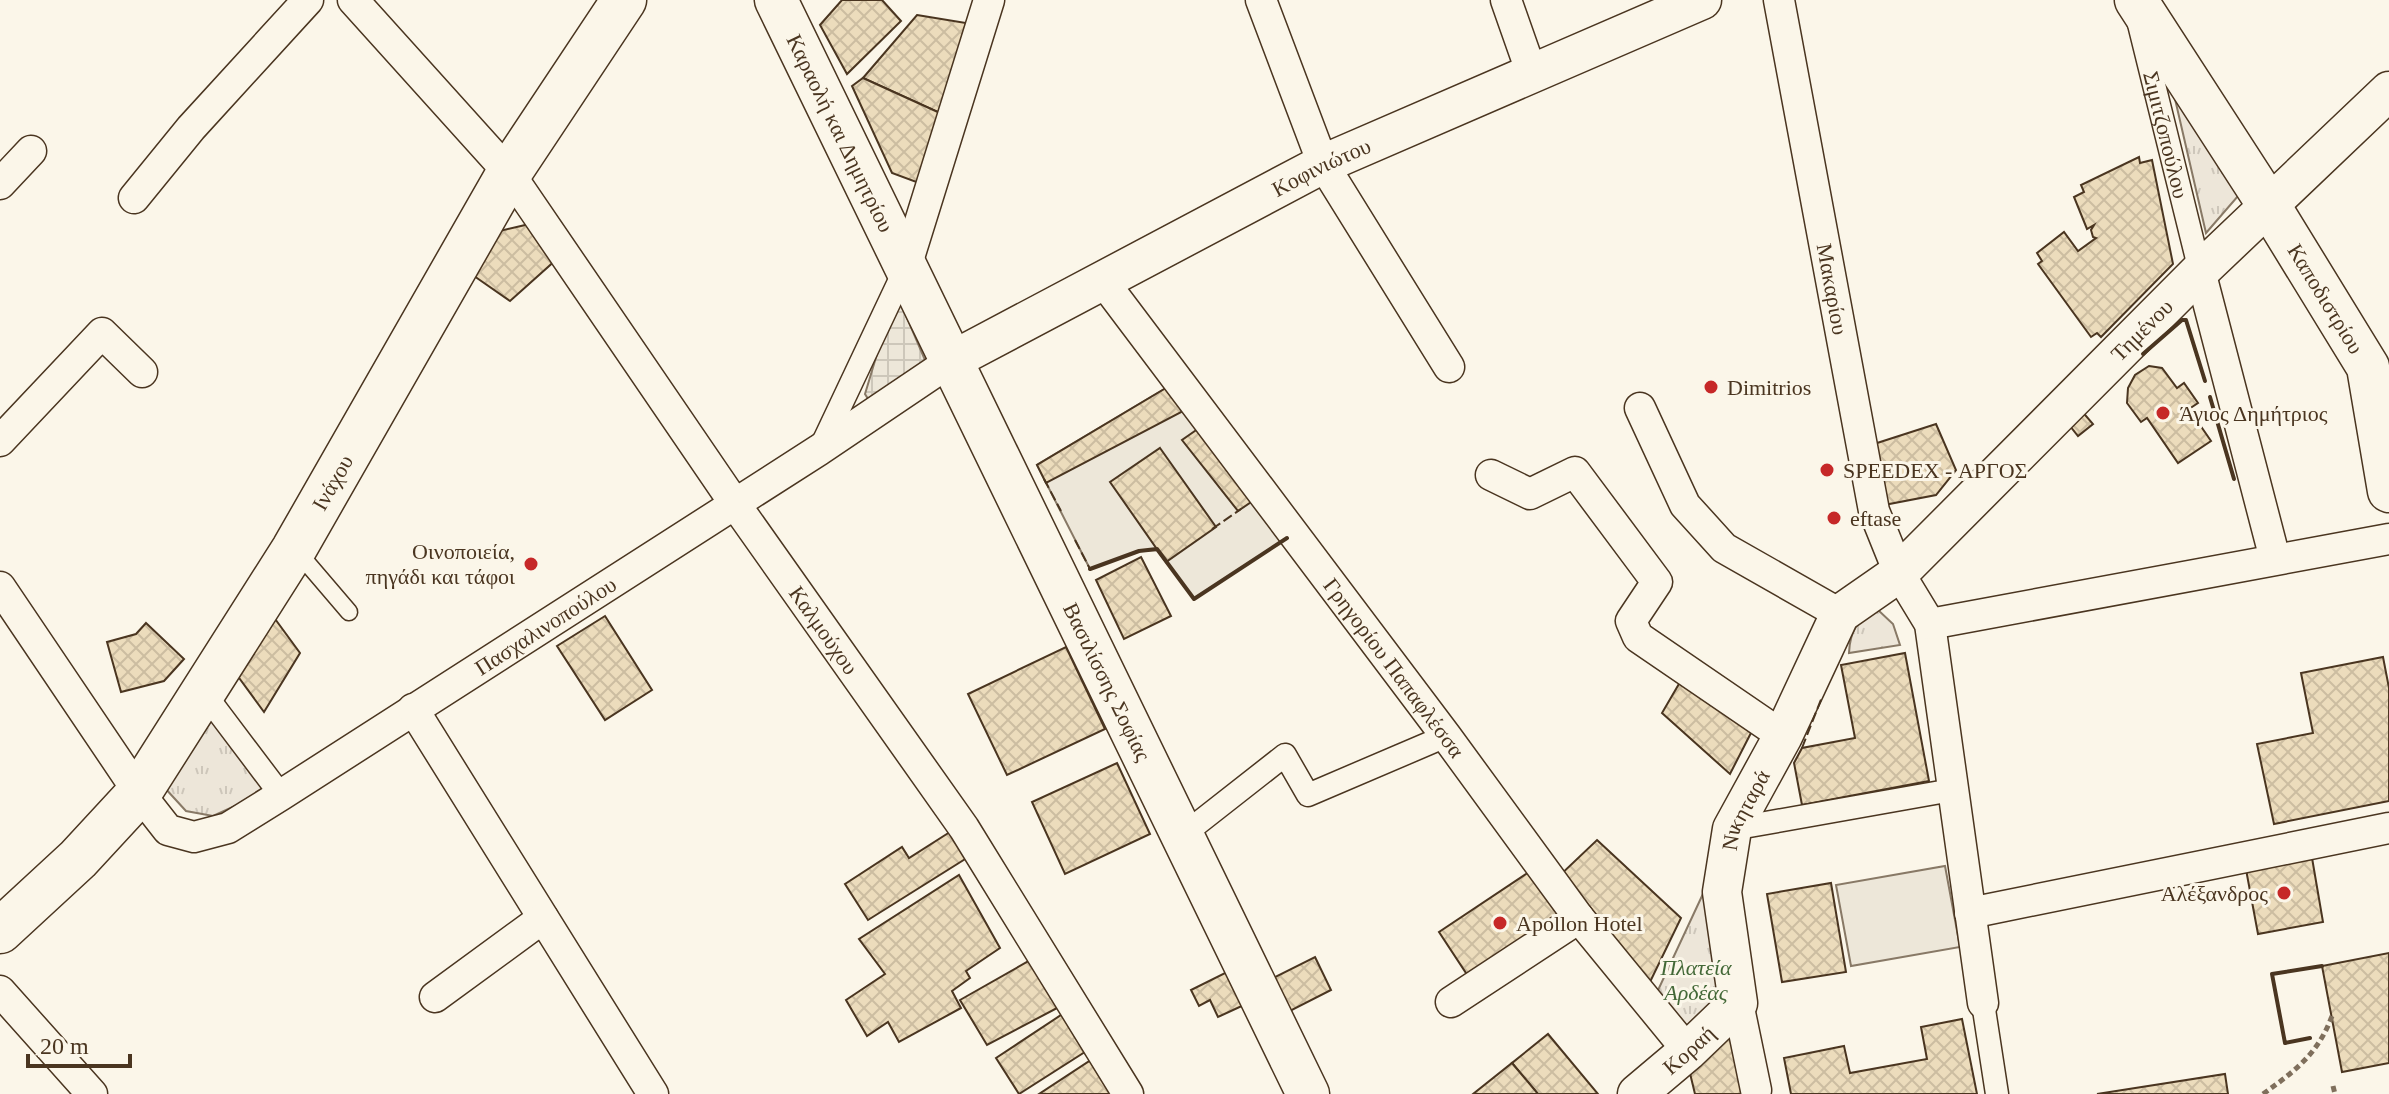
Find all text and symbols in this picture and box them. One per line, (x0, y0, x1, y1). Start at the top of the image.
street label: Καραολή και Δημητρίου (782, 30, 899, 236)
street label: Σιμιτζοπούλου (2139, 68, 2194, 201)
street label: Κοφινιώτου (1267, 132, 1374, 201)
street label: Καποδιστρίου (2283, 239, 2369, 358)
street label: Μακαρίου (1812, 241, 1853, 337)
street label: Τημένου (2105, 294, 2178, 366)
place label: Dimitrios (1727, 375, 1811, 400)
marker: Dimitrios (1702, 378, 1720, 396)
place label: Άγιος Δημήτριος (2179, 401, 2328, 426)
marker: Άγιος Δημήτριος (2154, 404, 2172, 422)
street label: Ινάχου (306, 450, 358, 514)
place label: SPEEDEX - ΑΡΓΟΣ (1843, 458, 2027, 483)
marker: SPEEDEX - ΑΡΓΟΣ (1818, 461, 1836, 479)
place label: eftase (1850, 506, 1901, 531)
marker: eftase (1825, 509, 1843, 527)
place label: Οινοποιεία, πηγάδι και τάφοι (366, 539, 515, 589)
marker: Οινοποιεία, πηγάδι και τάφοι (522, 555, 540, 573)
street label: Πασχαλινοπούλου (470, 571, 621, 680)
street label: Γρηγορίου Παπαφλέσσα (1319, 573, 1470, 763)
street label: Καλμούχου (784, 581, 864, 679)
street label: Βασιλίσσης Σοφίας (1058, 599, 1157, 765)
street label: Νικηταρά (1716, 765, 1775, 852)
place label: Αλέξανδρος (2161, 881, 2268, 906)
marker: Αλέξανδρος (2275, 884, 2293, 902)
place label: Apollon Hotel (1516, 911, 1643, 936)
marker: Apollon Hotel (1491, 914, 1509, 932)
park label: Πλατεία Αρδέας (1659, 955, 1732, 1005)
scale bar (28, 1018, 130, 1068)
street label: Κοραή (1658, 1020, 1720, 1079)
text: 20 m (40, 1033, 89, 1059)

